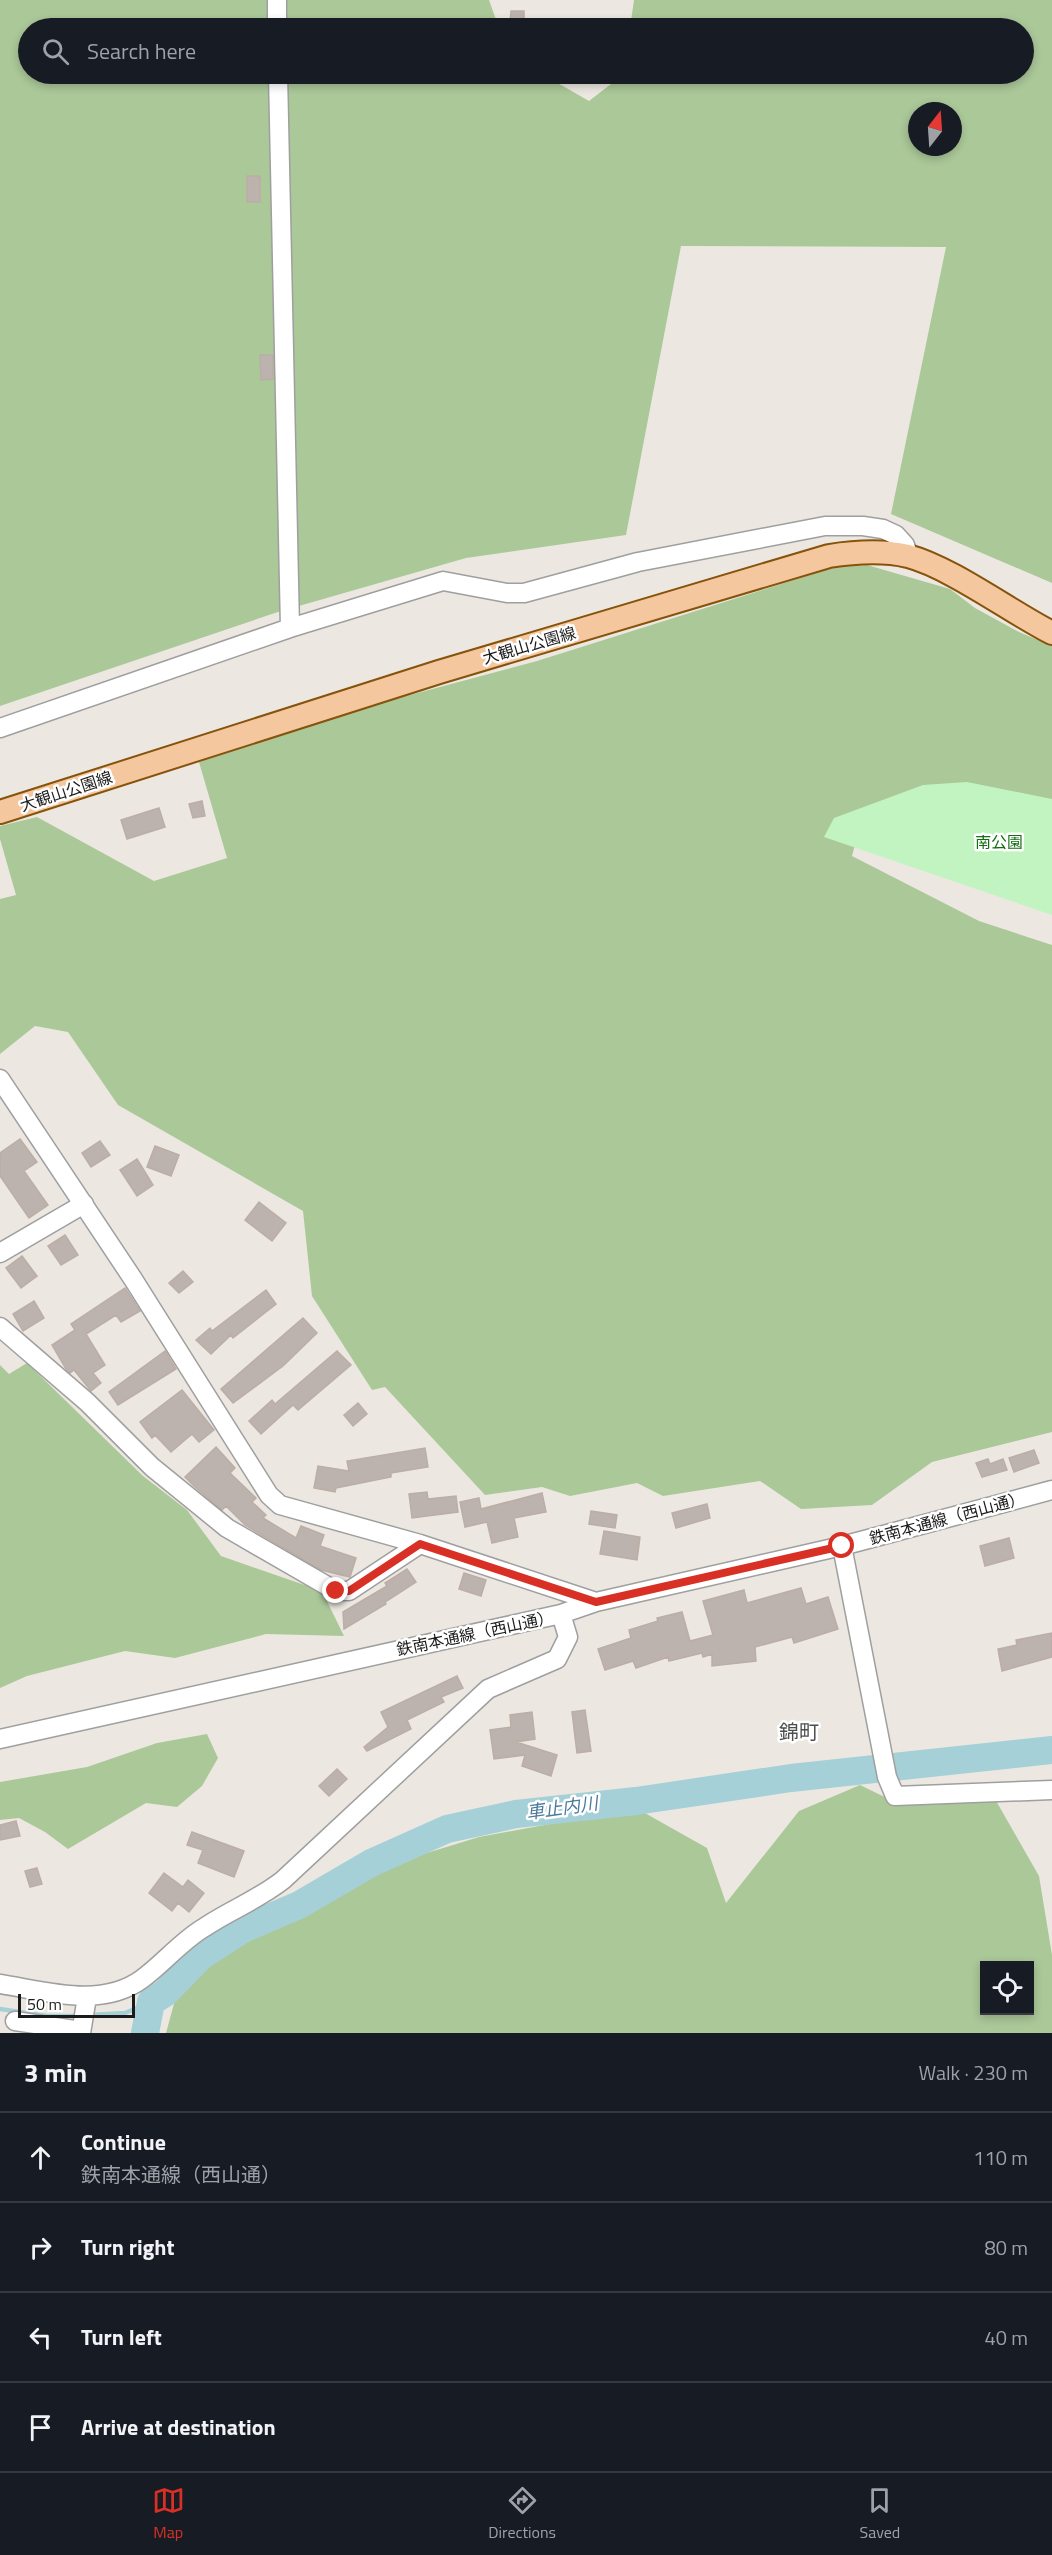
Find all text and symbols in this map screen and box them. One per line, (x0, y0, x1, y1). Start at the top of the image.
search box (18, 18, 1034, 84)
text: Search here (87, 34, 196, 68)
icon: search (39, 35, 72, 68)
north arrow (908, 102, 962, 156)
street label: 大観山公園線 (480, 620, 578, 670)
street label: 大観山公園線 (17, 765, 115, 817)
park label: 南公園 (975, 830, 1023, 854)
street label: 鉄南本通線（西山通） (867, 1486, 1027, 1550)
route start (828, 1532, 854, 1558)
route end (322, 1577, 348, 1603)
street label: 鉄南本通線（西山通） (394, 1605, 556, 1661)
district label: 錦町 (779, 1716, 819, 1747)
water label: 車止内川 (524, 1789, 601, 1826)
map controls (980, 1961, 1034, 2015)
button: locate (980, 1961, 1034, 2015)
scale bar (18, 1991, 135, 2018)
text: 50 m (27, 1992, 62, 2016)
text: 3 min (24, 2053, 87, 2092)
text: Walk · 230 m (919, 2057, 1028, 2088)
text: Continue (81, 2125, 166, 2159)
icon: ahead (24, 2141, 57, 2174)
text: 110 m (973, 2142, 1028, 2173)
text: 鉄南本通線（西山通） (81, 2159, 281, 2190)
text: Turn right (81, 2230, 175, 2264)
icon: right (24, 2231, 57, 2264)
text: 80 m (984, 2232, 1028, 2263)
text: Turn left (81, 2320, 162, 2354)
icon: left (24, 2321, 57, 2354)
text: 40 m (984, 2322, 1028, 2353)
text: Arrive at destination (81, 2410, 276, 2444)
icon: arrive (24, 2411, 57, 2444)
tab: Map (152, 2484, 185, 2544)
tab: Directions (488, 2484, 556, 2544)
tab: Saved (860, 2484, 900, 2544)

